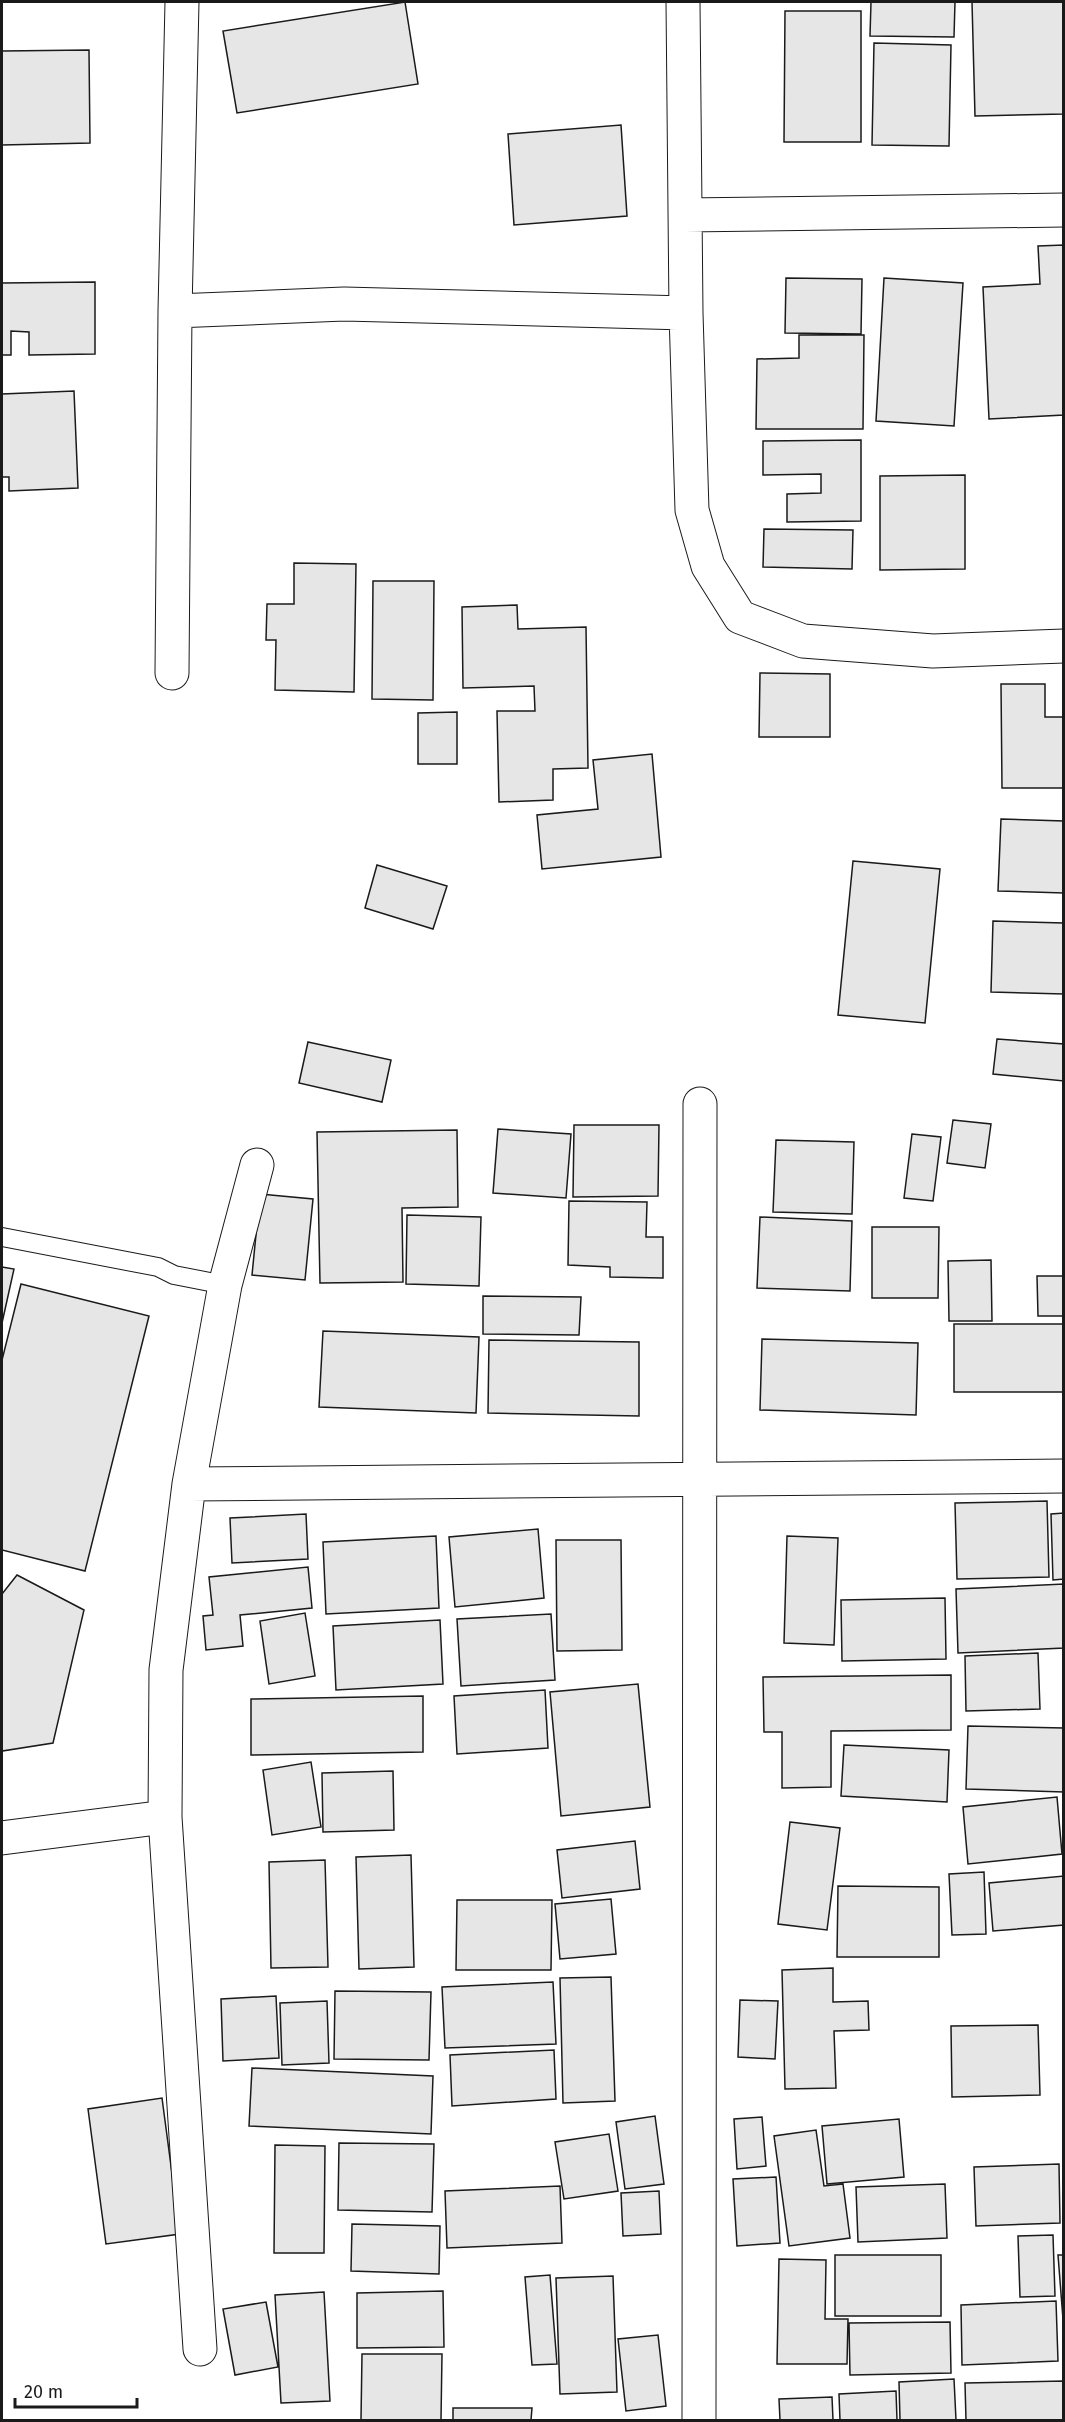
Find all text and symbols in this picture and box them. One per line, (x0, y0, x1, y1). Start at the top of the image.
scale bar (15, 2371, 136, 2409)
text: 20 m (24, 2381, 63, 2403)

